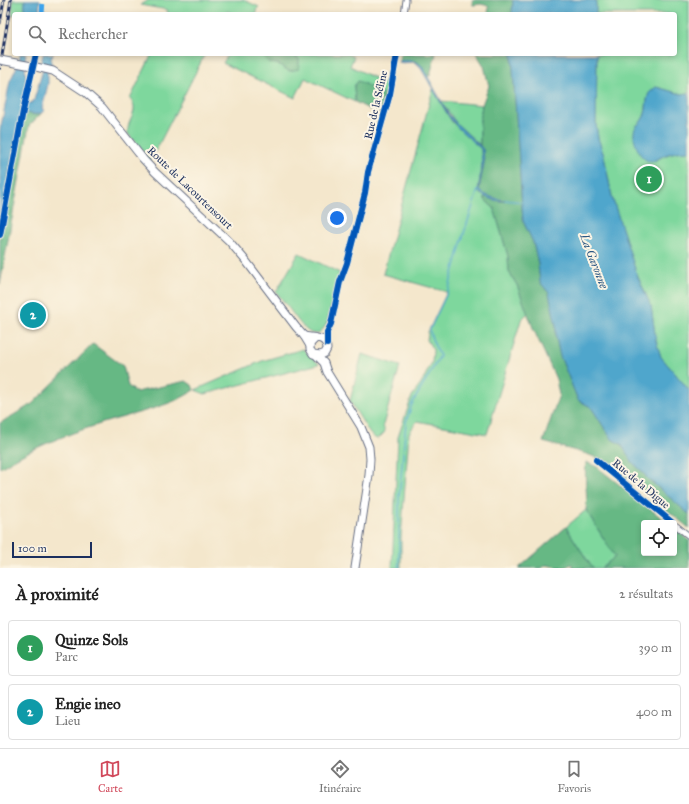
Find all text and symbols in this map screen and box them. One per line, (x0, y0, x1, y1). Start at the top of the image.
search box (12, 12, 677, 56)
icon: search (26, 23, 48, 45)
text: Rechercher (58, 25, 128, 43)
street label: Rue de la Séline (362, 69, 390, 141)
street label: Route de Lacourtensourt (145, 144, 235, 232)
pin: 1 (636, 164, 662, 194)
your location (327, 208, 347, 228)
water label: La Garonne (577, 231, 611, 291)
pin: 2 (20, 300, 46, 330)
street label: Rue de la Digue (610, 456, 672, 512)
map controls (641, 520, 677, 556)
button: locate (641, 520, 677, 556)
scale bar (12, 540, 92, 559)
text: 100 m (18, 542, 47, 555)
text: À proximité (16, 584, 99, 605)
text: 2 résultats (619, 586, 673, 602)
text: Quinze Sols (55, 631, 128, 649)
text: 1 (27, 640, 33, 656)
text: 390 m (639, 640, 672, 656)
text: Parc (55, 649, 78, 665)
text: Engie ineo (55, 695, 121, 713)
text: 2 (27, 704, 33, 720)
text: 400 m (636, 704, 672, 720)
text: Lieu (55, 713, 80, 729)
tab: Carte (98, 758, 123, 795)
tab: Itinéraire (319, 758, 361, 795)
tab: Favoris (558, 758, 591, 795)

